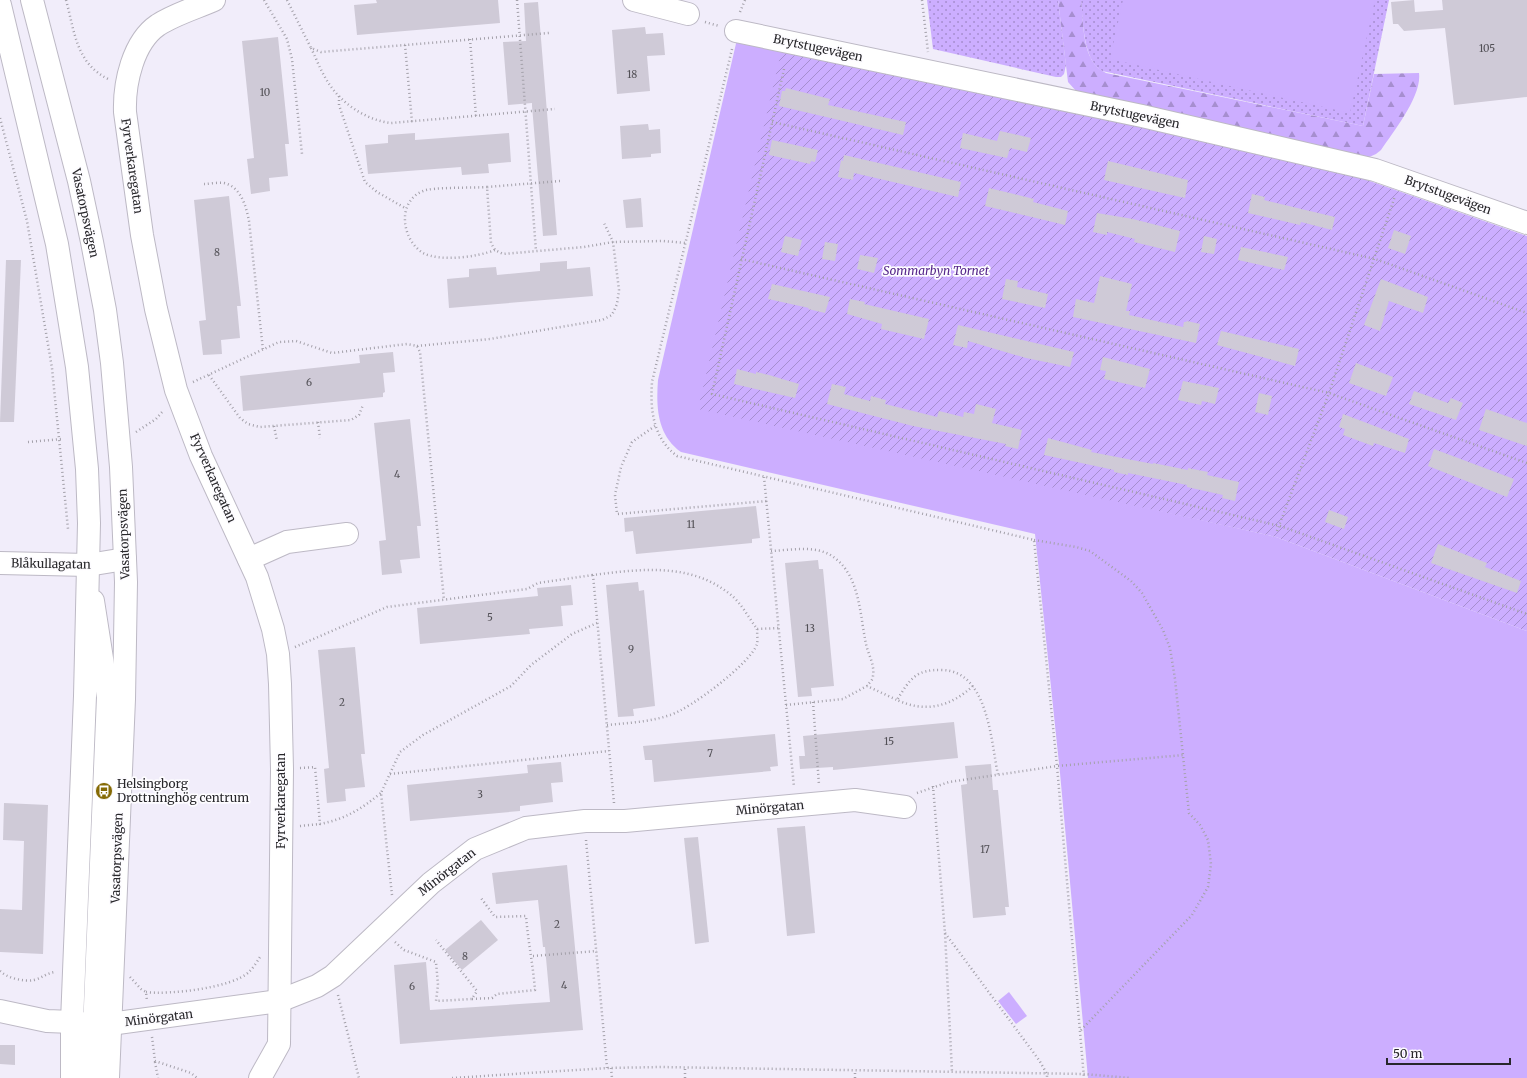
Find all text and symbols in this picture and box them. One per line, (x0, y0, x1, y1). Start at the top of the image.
street label: Brytstugevägen (772, 31, 864, 64)
house number: 105 (1479, 42, 1495, 55)
house number: 18 (627, 68, 637, 81)
house number: 10 (260, 86, 270, 99)
street label: Brytstugevägen (1089, 98, 1181, 131)
street label: Fyrverkaregatan (118, 117, 147, 215)
street label: Vasatorpsvägen (68, 166, 102, 259)
street label: Brytstugevägen (1403, 172, 1494, 217)
house number: 8 (214, 246, 220, 259)
park label: Sommarbyn Tornet (883, 263, 990, 278)
house number: 6 (306, 376, 312, 389)
street label: Fyrverkaregatan (187, 431, 240, 525)
house number: 4 (394, 468, 400, 481)
street label: Vasatorpsvägen (114, 488, 133, 581)
house number: 11 (687, 518, 696, 531)
street label: Blåkullagatan (11, 555, 91, 572)
house number: 5 (487, 611, 493, 624)
house number: 13 (805, 622, 815, 635)
house number: 9 (628, 643, 634, 656)
house number: 2 (339, 696, 345, 709)
house number: 15 (884, 735, 894, 748)
house number: 7 (707, 747, 713, 760)
street label: Fyrverkaregatan (273, 753, 288, 849)
place label: Helsingborg Drottninghög centrum (117, 776, 249, 805)
bus stop icon: Helsingborg Drottninghög centrum (94, 781, 114, 801)
house number: 3 (477, 788, 483, 801)
street label: Minörgatan (735, 797, 805, 818)
street label: Vasatorpsvägen (107, 812, 126, 905)
house number: 17 (980, 843, 990, 856)
street label: Minörgatan (415, 845, 478, 899)
house number: 2 (554, 918, 560, 931)
house number: 8 (462, 950, 468, 963)
house number: 4 (561, 979, 567, 992)
house number: 6 (409, 980, 415, 993)
street label: Minörgatan (124, 1006, 194, 1029)
scale bar (1387, 1040, 1510, 1066)
text: 50 m (1393, 1046, 1422, 1061)

